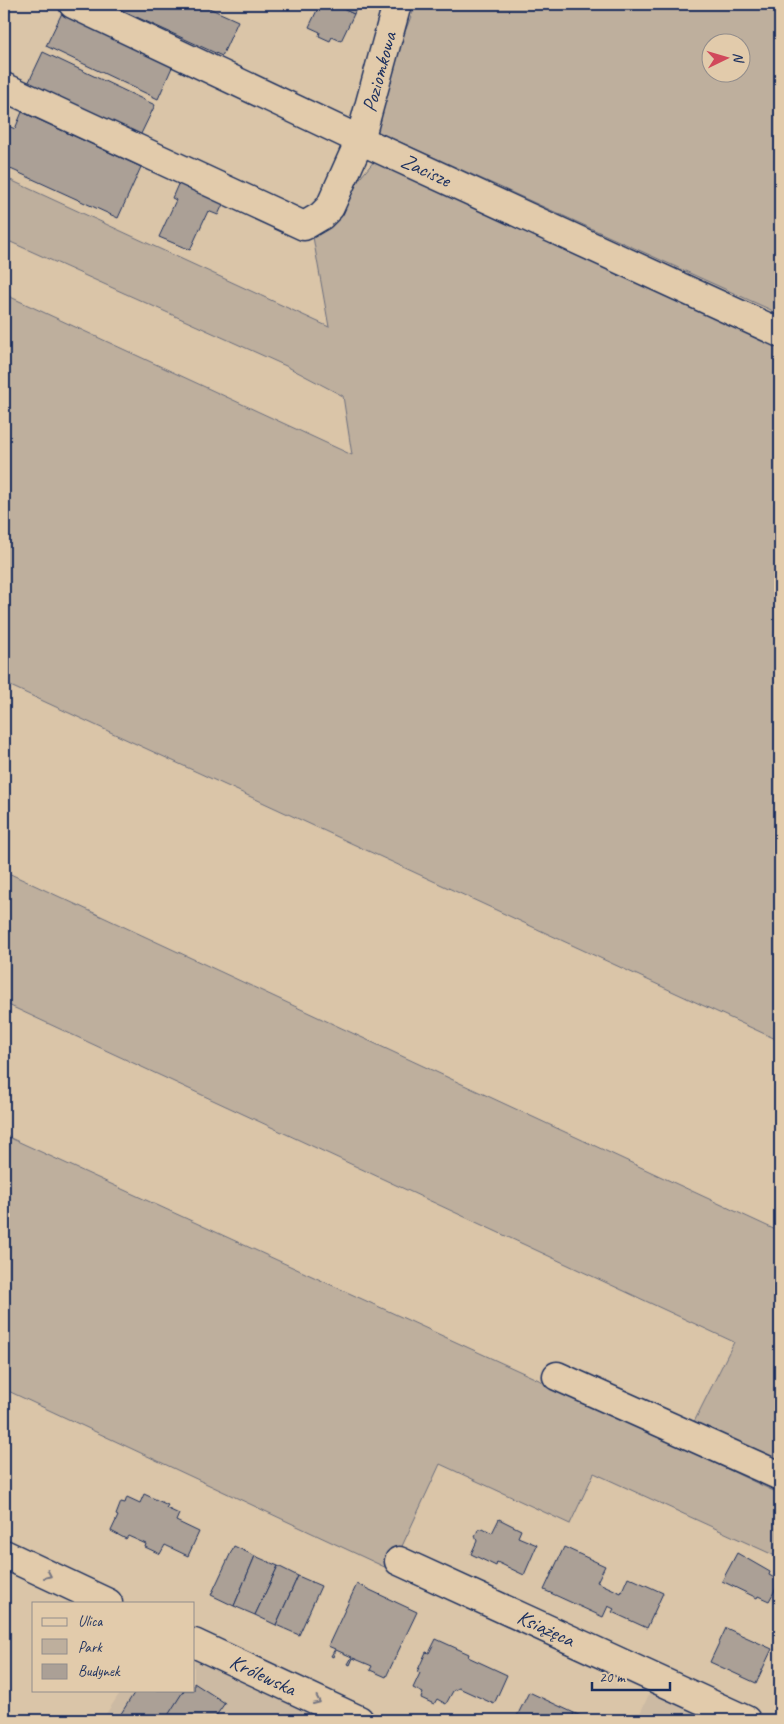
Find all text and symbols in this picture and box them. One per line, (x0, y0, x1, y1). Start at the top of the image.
street label: Poziomkowa (356, 28, 403, 115)
north arrow (702, 32, 752, 82)
text: N (730, 52, 748, 64)
street label: Zacisze (397, 147, 456, 193)
one-way arrow (43, 1568, 52, 1579)
legend (32, 1602, 195, 1692)
street label: Książęca (513, 1604, 580, 1653)
text: Ulica (78, 1612, 103, 1631)
text: Park (78, 1638, 103, 1657)
street label: Królewska (226, 1648, 302, 1702)
scale bar (592, 1659, 669, 1691)
text: Budynek (78, 1662, 121, 1681)
text: 20 m (599, 1668, 626, 1687)
one-way arrow (312, 1694, 321, 1705)

